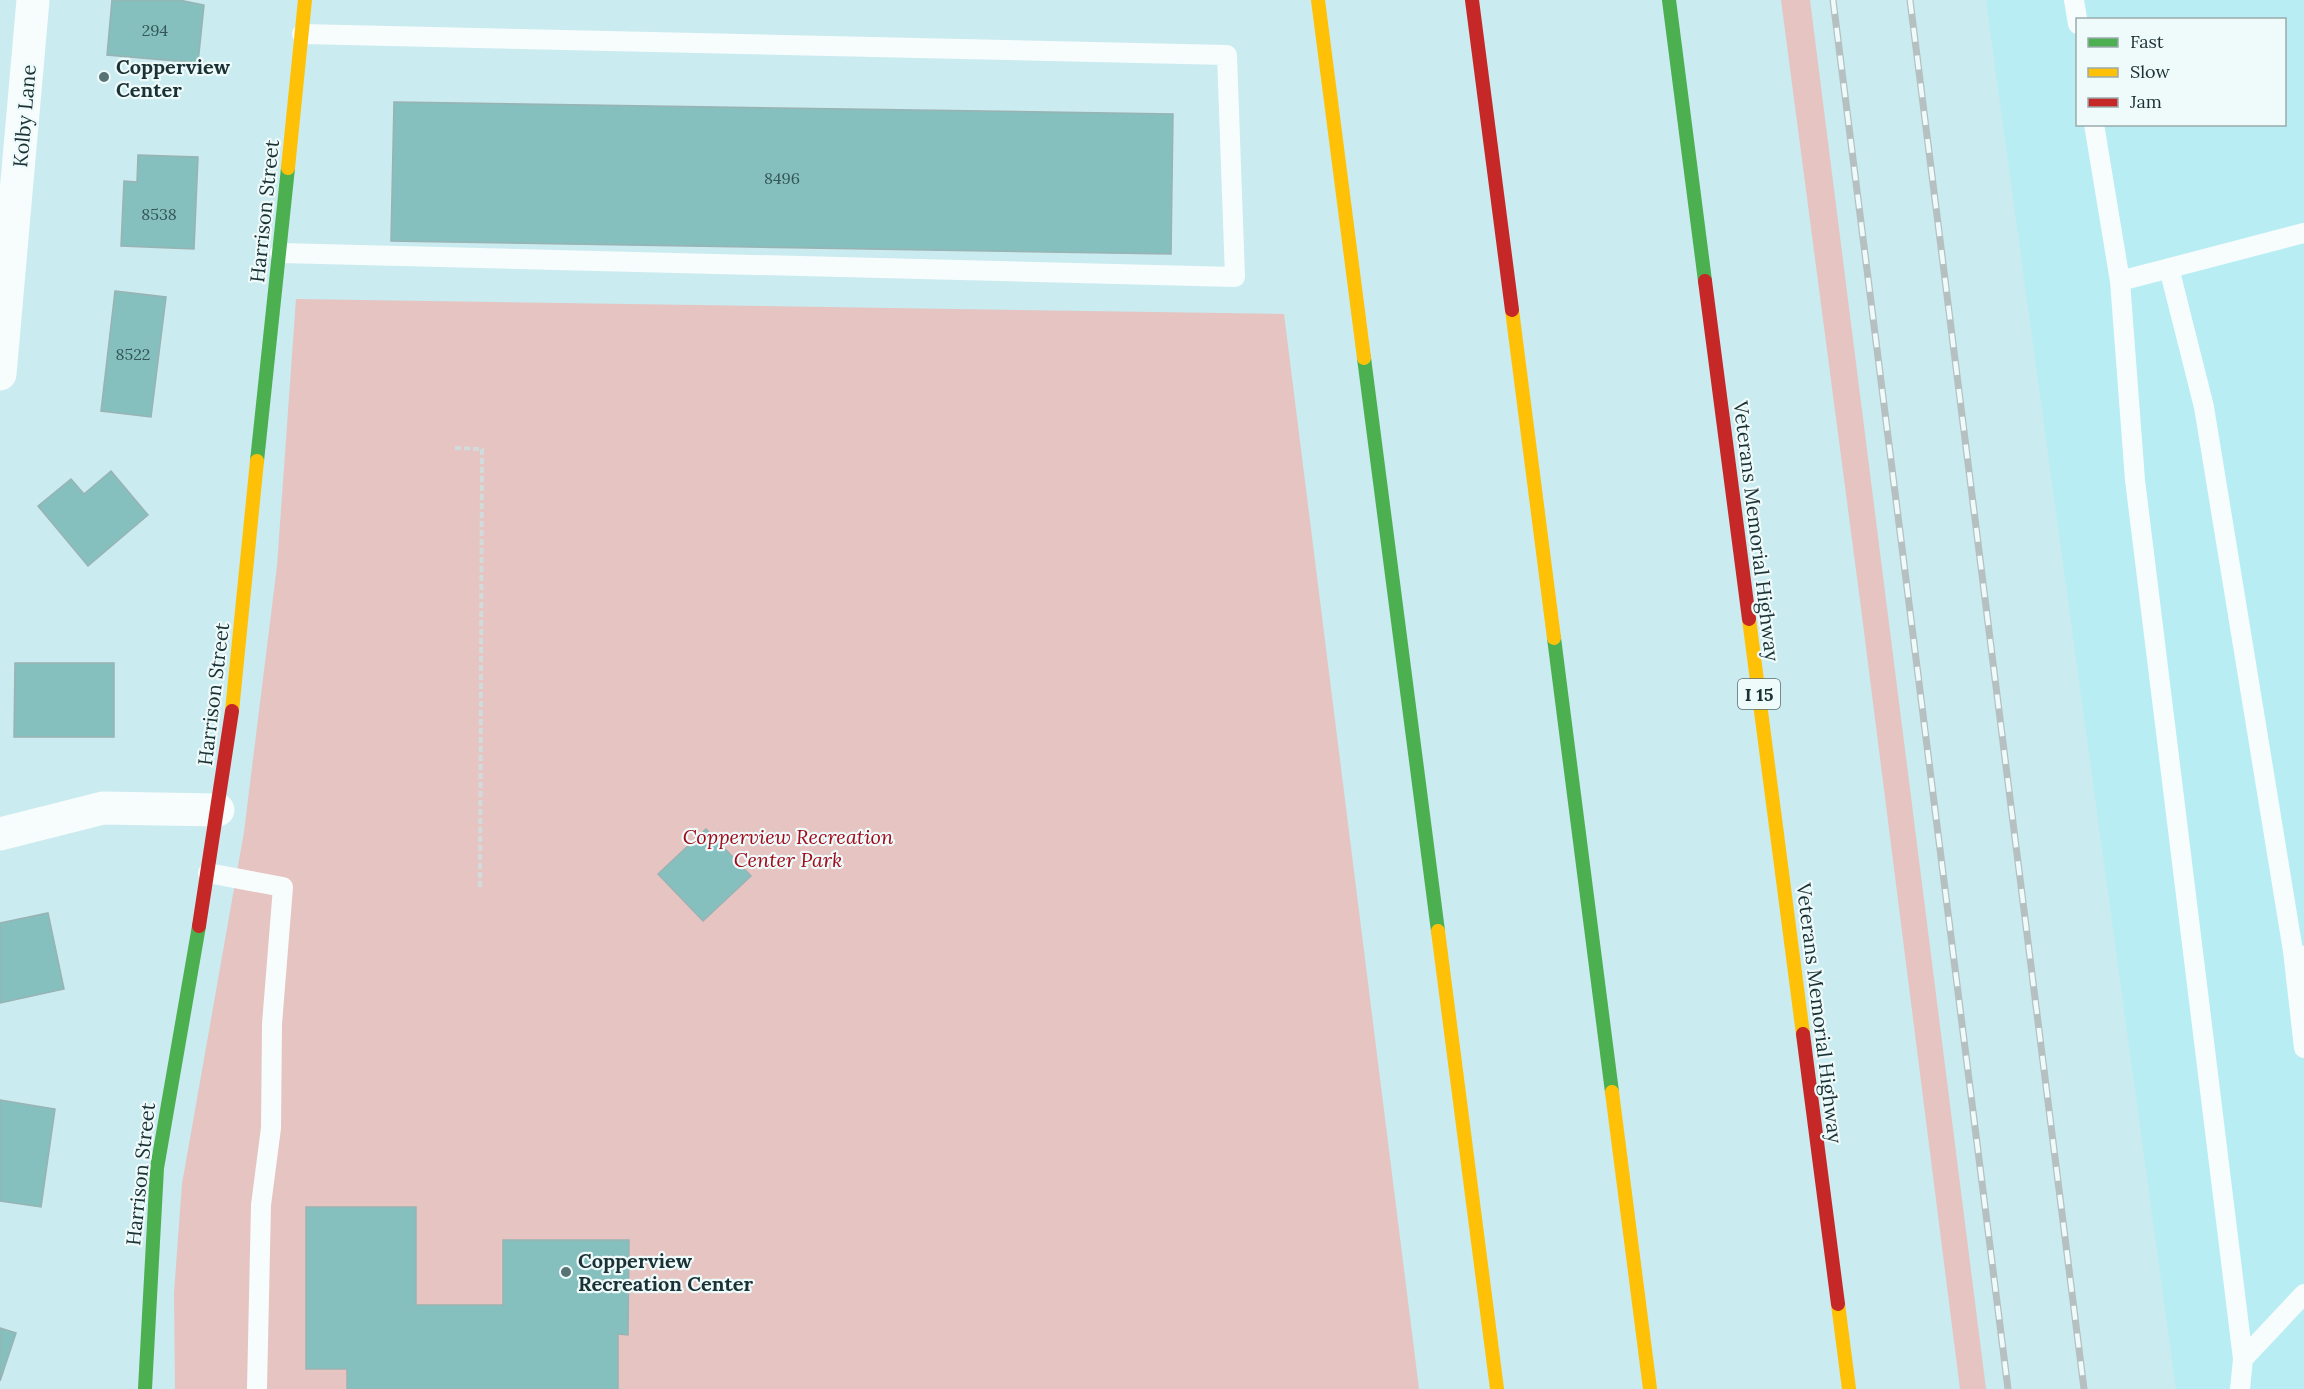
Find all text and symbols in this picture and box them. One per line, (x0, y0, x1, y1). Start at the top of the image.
legend (2076, 18, 2286, 126)
house number: 294 (142, 20, 169, 40)
text: Fast (2130, 30, 2164, 53)
place label: Copperview Center (116, 54, 231, 102)
text: Slow (2130, 60, 2170, 83)
street label: Kolby Lane (7, 63, 41, 168)
marker: Copperview Center (97, 70, 111, 84)
text: Jam (2129, 90, 2162, 113)
street label: Harrison Street (244, 138, 284, 284)
house number: 8496 (764, 168, 800, 188)
house number: 8538 (141, 204, 177, 224)
house number: 8522 (116, 344, 150, 364)
street label: Veterans Memorial Highway (1729, 398, 1785, 663)
street label: Harrison Street (192, 621, 234, 767)
road number: I 15 (1738, 679, 1780, 709)
park label: Copperview Recreation Center Park (683, 824, 894, 872)
street label: Veterans Memorial Highway (1792, 880, 1848, 1145)
street label: Harrison Street (120, 1101, 160, 1247)
place label: Copperview Recreation Center (578, 1248, 753, 1296)
marker: Copperview Recreation Center (559, 1265, 573, 1279)

